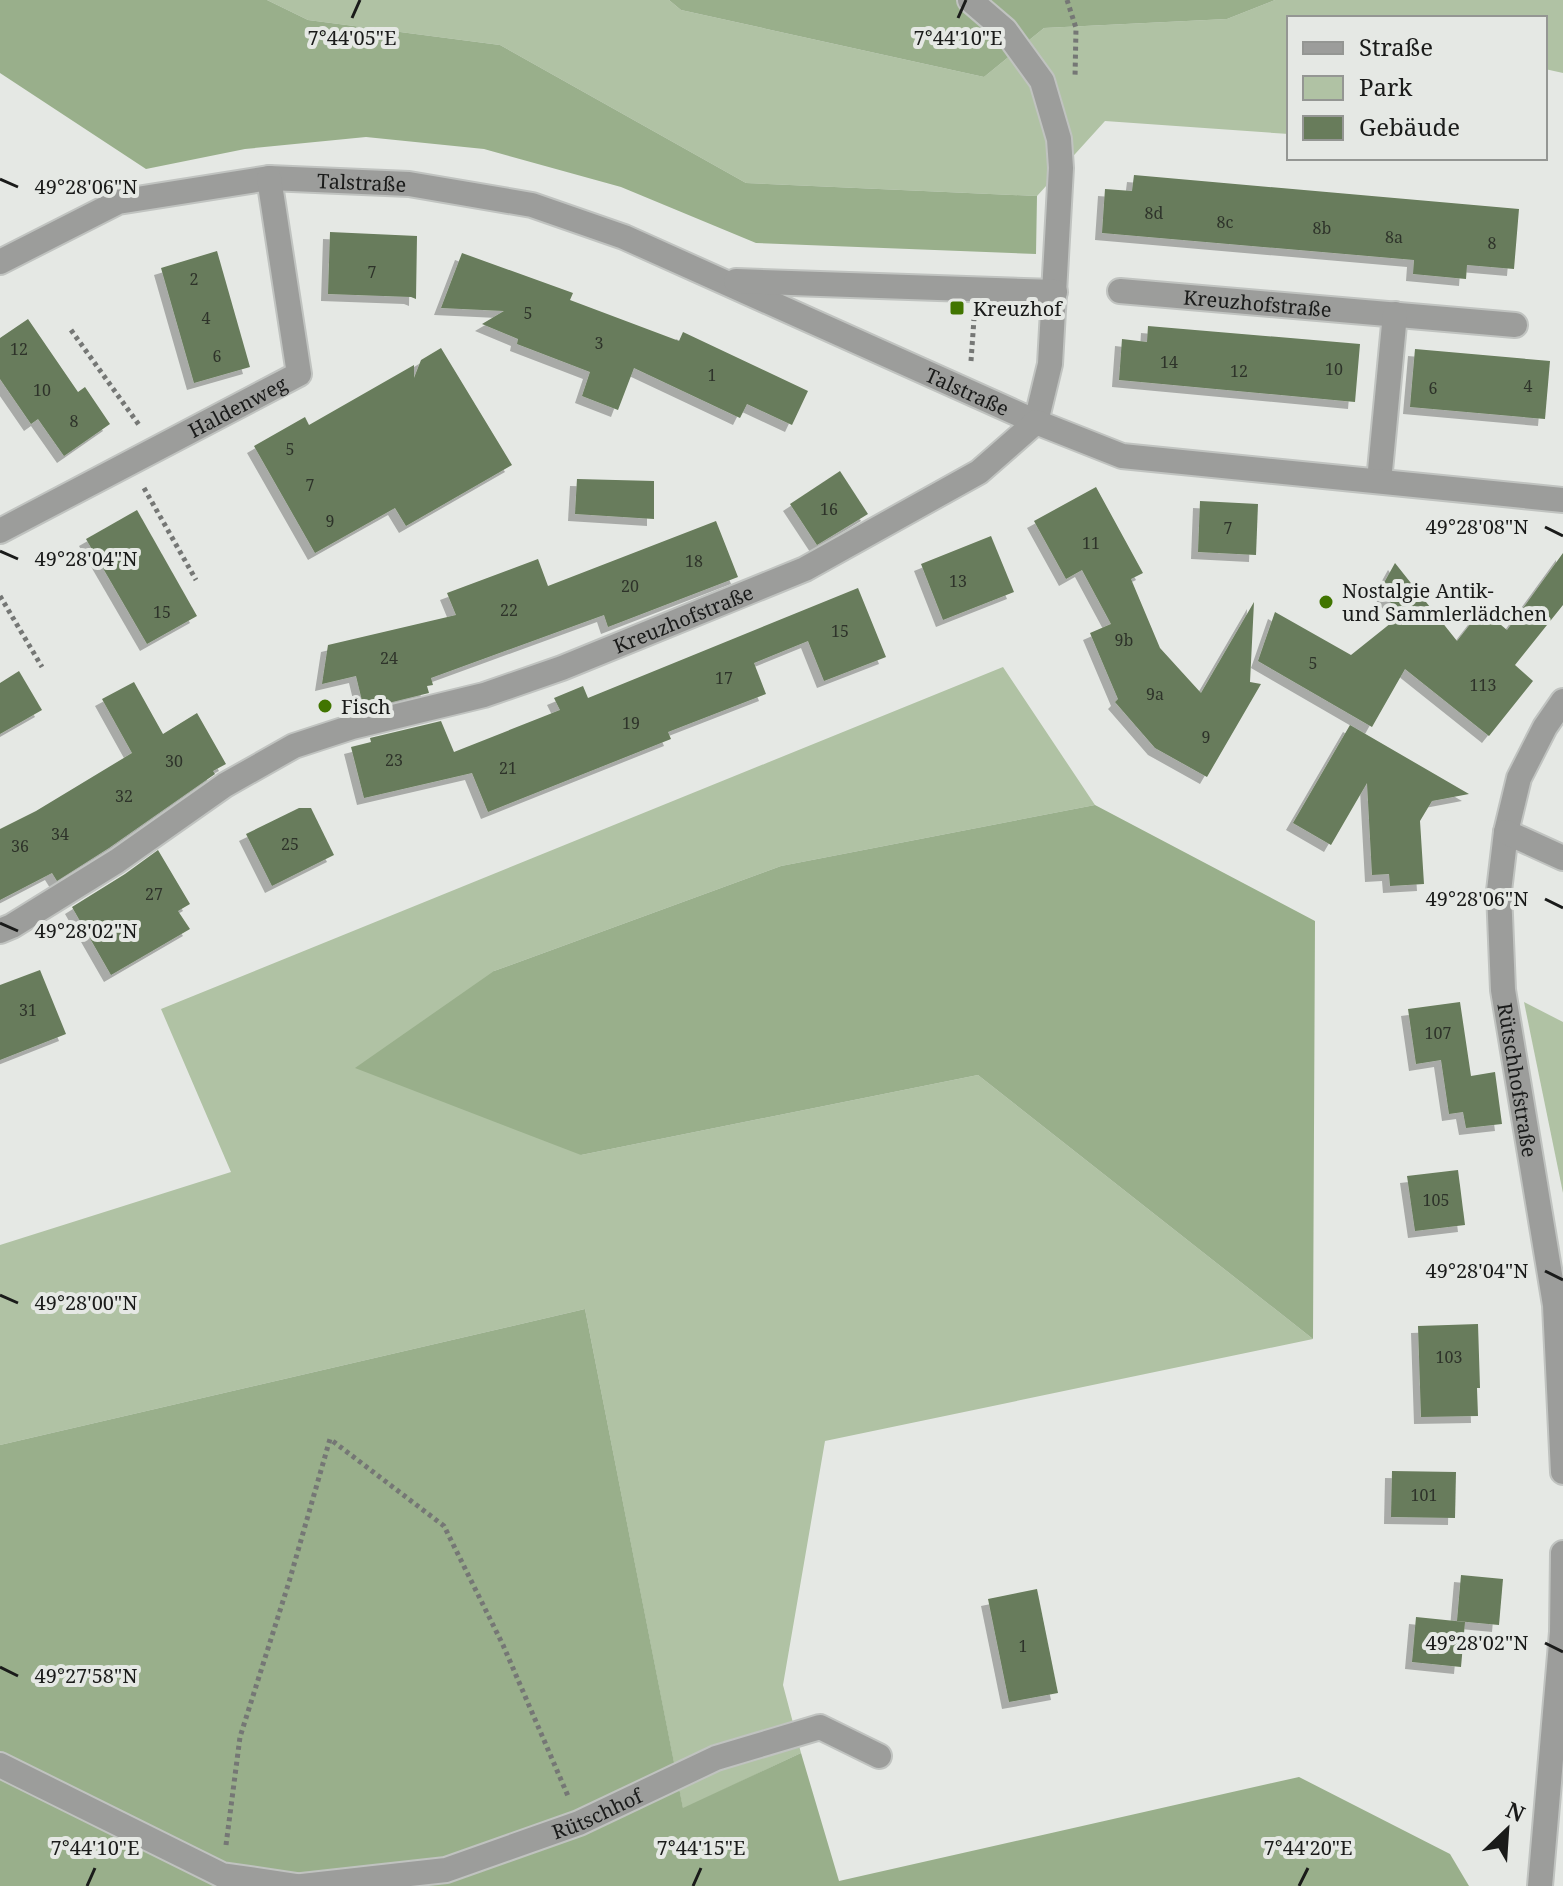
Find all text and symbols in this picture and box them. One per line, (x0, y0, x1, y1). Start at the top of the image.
legend (1287, 16, 1547, 160)
text: 7°44'05"E (308, 24, 396, 51)
text: 7°44'10"E (914, 24, 1002, 51)
text: Straße (1359, 30, 1433, 63)
text: Park (1359, 70, 1413, 103)
text: Gebäude (1359, 110, 1460, 143)
street label: Talstraße (317, 167, 407, 197)
text: 49°28'06"N (35, 173, 137, 200)
house number: 8d (1145, 202, 1164, 224)
house number: 8c (1217, 211, 1234, 233)
house number: 8b (1313, 217, 1331, 239)
house number: 8a (1385, 226, 1403, 248)
house number: 8 (1488, 232, 1497, 254)
house number: 7 (368, 261, 377, 283)
house number: 2 (190, 268, 198, 290)
street label: Kreuzhofstraße (1182, 283, 1333, 323)
place label: Kreuzhof (973, 295, 1063, 322)
marker: Kreuzhof (948, 299, 966, 317)
house number: 5 (524, 302, 532, 324)
house number: 4 (202, 307, 211, 329)
house number: 3 (595, 332, 604, 354)
house number: 12 (10, 338, 28, 360)
house number: 6 (213, 345, 222, 367)
house number: 14 (1160, 351, 1178, 373)
house number: 10 (1325, 358, 1343, 380)
house number: 12 (1230, 360, 1248, 382)
street label: Talstraße (921, 361, 1014, 422)
house number: 1 (708, 364, 716, 386)
street label: Haldenweg (183, 369, 292, 443)
house number: 4 (1524, 375, 1533, 397)
house number: 6 (1429, 377, 1438, 399)
house number: 10 (33, 379, 51, 401)
house number: 8 (70, 410, 79, 432)
house number: 5 (286, 438, 294, 460)
house number: 7 (306, 474, 315, 496)
house number: 16 (820, 498, 838, 520)
house number: 9 (326, 510, 334, 532)
text: 49°28'08"N (1426, 513, 1528, 540)
house number: 7 (1224, 517, 1233, 539)
house number: 11 (1082, 532, 1100, 554)
text: 49°28'04"N (35, 545, 137, 572)
house number: 18 (685, 550, 703, 572)
house number: 13 (949, 570, 967, 592)
house number: 20 (621, 575, 639, 597)
place label: Nostalgie Antik- und Sammlerlädchen (1342, 577, 1547, 627)
street label: Kreuzhofstraße (609, 578, 757, 659)
marker: Nostalgie Antik- und Sammlerlädchen (1317, 593, 1335, 611)
house number: 22 (500, 599, 518, 621)
house number: 15 (153, 601, 171, 623)
house number: 15 (831, 620, 849, 642)
house number: 9b (1115, 629, 1133, 651)
house number: 24 (380, 647, 398, 669)
house number: 5 (1309, 652, 1317, 674)
house number: 17 (715, 667, 733, 689)
house number: 113 (1470, 674, 1496, 696)
house number: 9a (1146, 683, 1164, 705)
place label: Fisch (341, 693, 391, 720)
marker: Fisch (316, 697, 334, 715)
house number: 19 (622, 712, 640, 734)
house number: 9 (1202, 726, 1210, 748)
house number: 23 (385, 749, 403, 771)
house number: 30 (165, 750, 183, 772)
house number: 21 (499, 757, 517, 779)
house number: 32 (115, 785, 133, 807)
house number: 34 (51, 823, 69, 845)
house number: 25 (281, 833, 299, 855)
house number: 36 (11, 835, 29, 857)
house number: 27 (145, 883, 163, 905)
text: 49°28'06"N (1426, 885, 1528, 912)
text: 49°28'02"N (35, 917, 137, 944)
house number: 31 (19, 999, 37, 1021)
street label: Rütschhofstraße (1492, 1001, 1544, 1159)
house number: 107 (1425, 1022, 1451, 1044)
house number: 105 (1423, 1189, 1449, 1211)
text: 49°28'04"N (1426, 1257, 1528, 1284)
text: 49°28'00"N (35, 1289, 137, 1316)
house number: 103 (1436, 1346, 1462, 1368)
house number: 101 (1411, 1484, 1437, 1506)
text: 49°28'02"N (1426, 1629, 1528, 1656)
house number: 1 (1019, 1635, 1027, 1657)
text: 49°27'58"N (35, 1662, 137, 1689)
street label: Rütschhof (548, 1781, 648, 1845)
north arrow (1467, 1790, 1547, 1870)
text: N (1502, 1794, 1530, 1828)
text: 7°44'10"E (51, 1834, 139, 1861)
text: 7°44'15"E (657, 1834, 745, 1861)
text: 7°44'20"E (1264, 1834, 1352, 1861)

